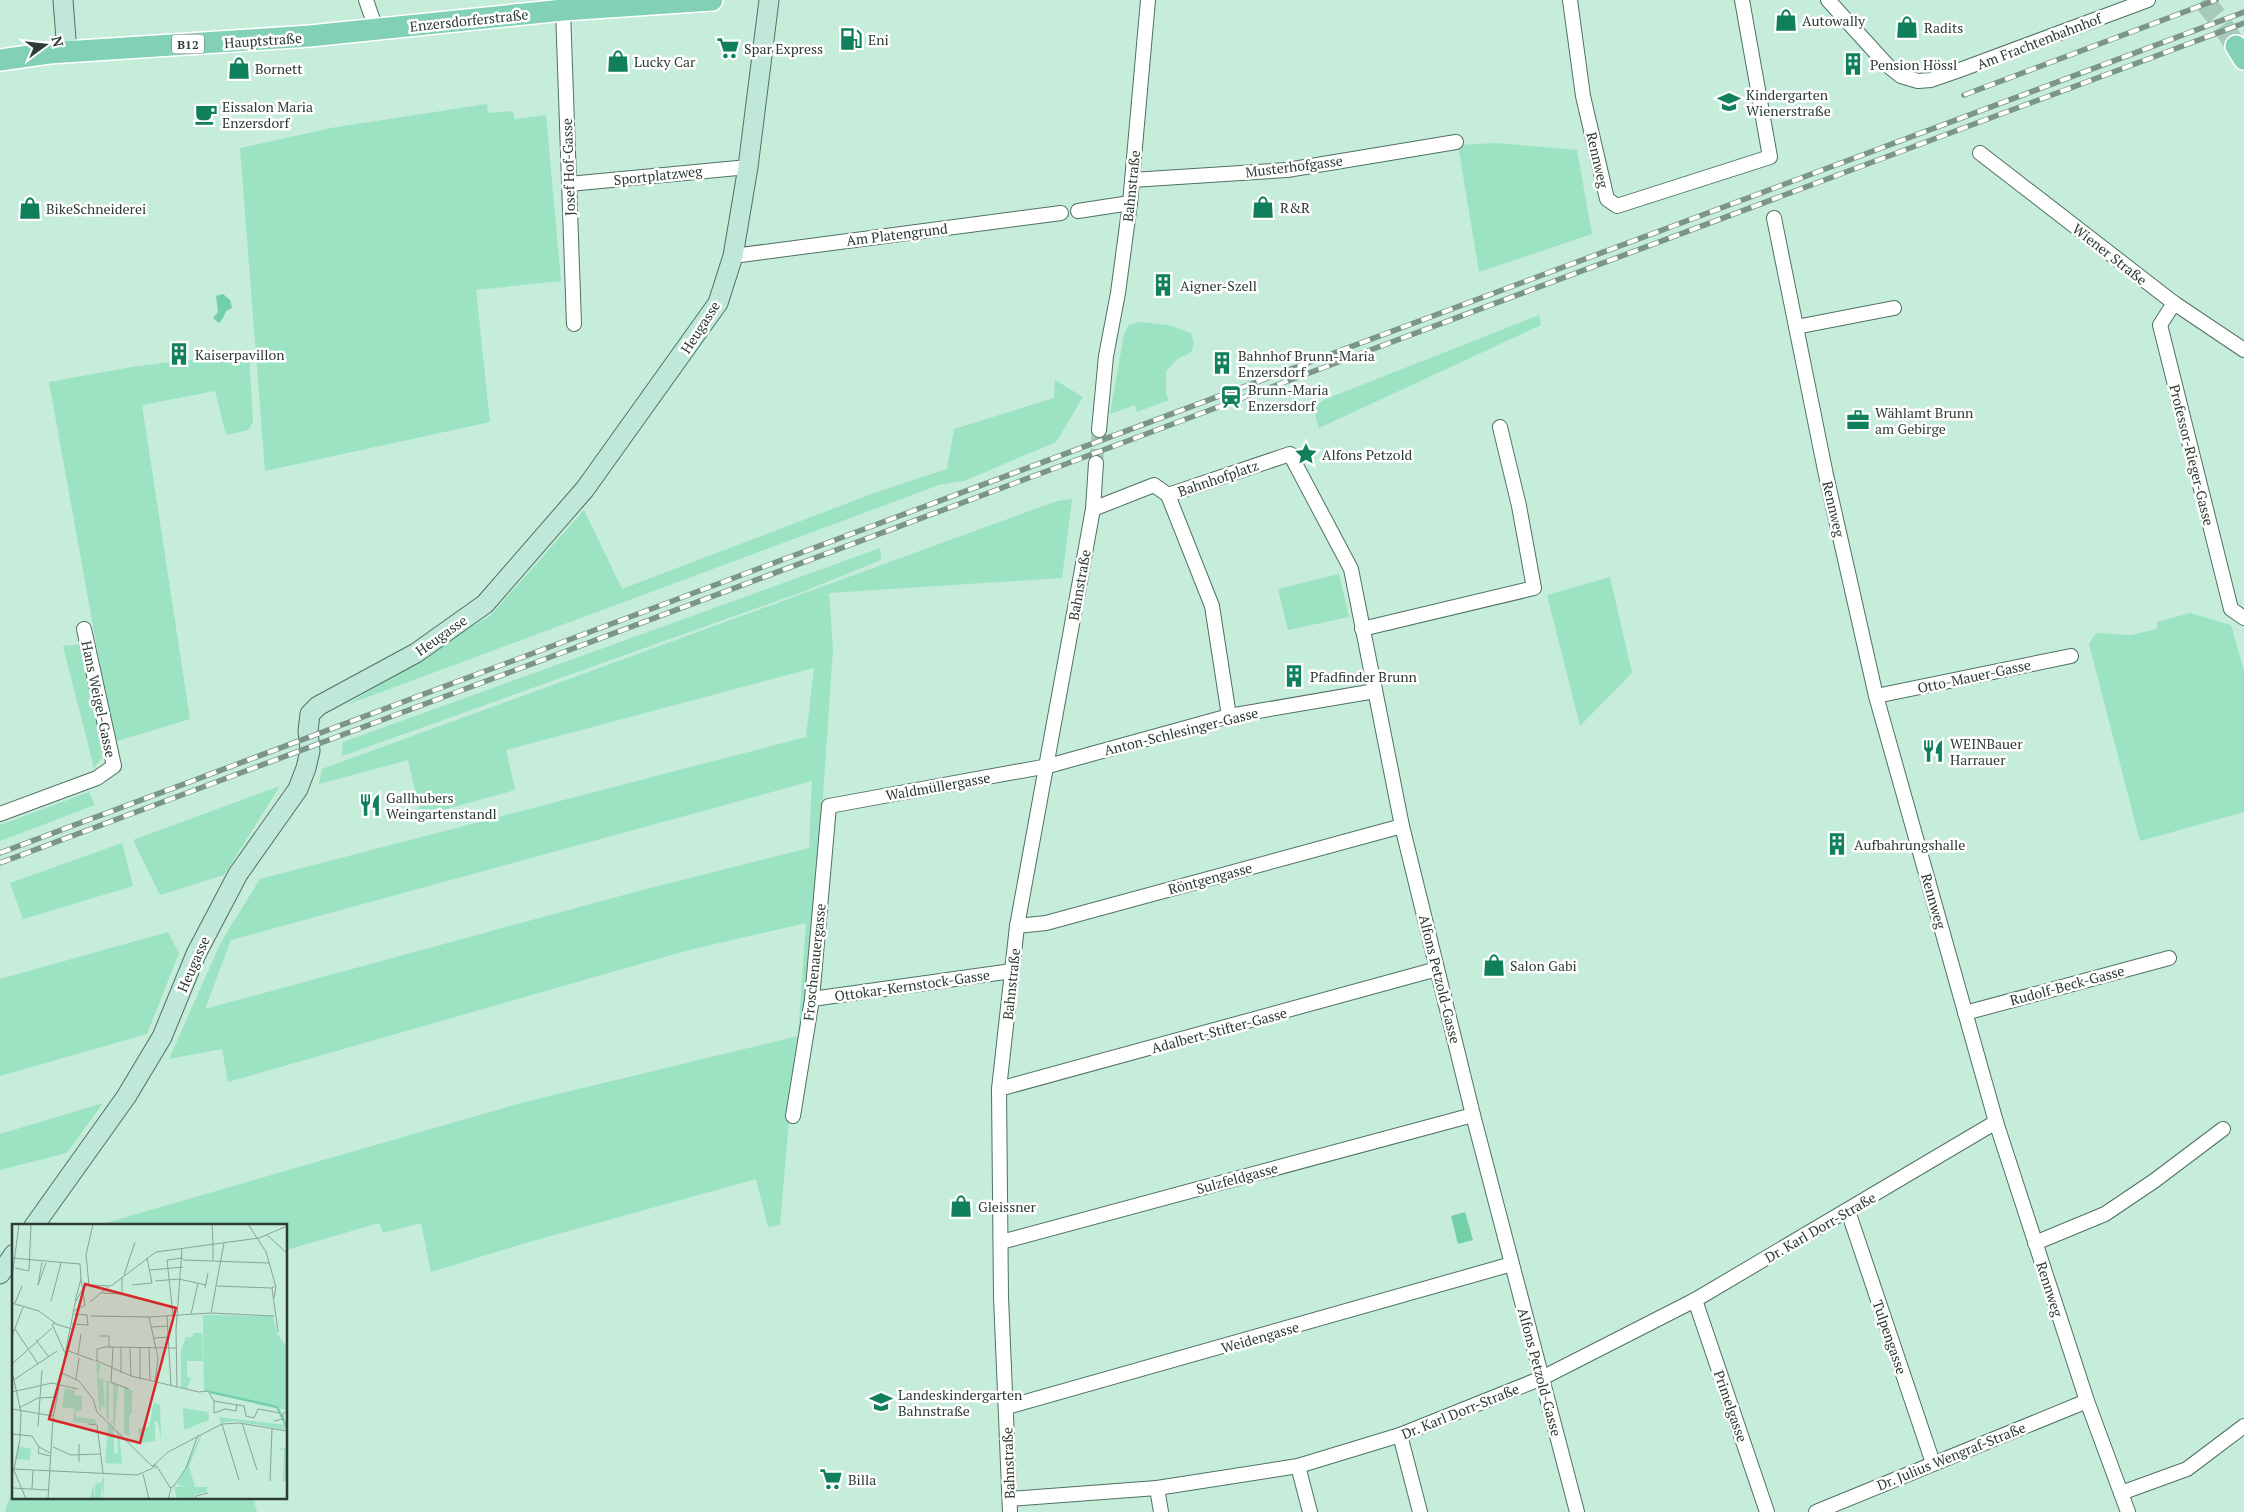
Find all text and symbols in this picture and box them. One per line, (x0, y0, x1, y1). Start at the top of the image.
street label: Enzersdorferstraße (409, 4, 529, 36)
shop icon: Autowally (1773, 7, 1799, 33)
street label: Am Frachtenbahnhof (1974, 8, 2105, 74)
place label: Autowally (1802, 11, 1866, 30)
shop icon: Radits (1894, 14, 1920, 40)
place label: Radits (1924, 18, 1963, 37)
north arrow (20, 20, 70, 70)
fuel station icon: Eni (838, 26, 864, 52)
street label: Hauptstraße (223, 28, 303, 52)
place label: Eni (868, 30, 889, 49)
text: N (47, 34, 69, 49)
road number: B12 (172, 34, 204, 54)
supermarket icon: Spar Express (715, 35, 741, 61)
place label: Spar Express (744, 39, 823, 58)
shop icon: Lucky Car (605, 48, 631, 74)
building icon: Pension Hössl (1840, 51, 1866, 77)
place label: Lucky Car (634, 52, 696, 71)
shop icon: Bornett (226, 55, 252, 81)
place label: Pension Hössl (1870, 55, 1957, 74)
place label: Bornett (255, 59, 303, 78)
place label: Kindergarten Wienerstraße (1746, 85, 1831, 120)
school or university icon: Kindergarten Wienerstraße (1716, 89, 1742, 115)
place label: Eissalon Maria Enzersdorf (222, 97, 313, 132)
cafe icon: Eissalon Maria Enzersdorf (193, 101, 219, 127)
street label: Josef Hof-Gasse (557, 118, 579, 216)
street label: Rennweg (1582, 130, 1614, 190)
street label: Bahnstraße (1118, 149, 1144, 223)
street label: Musterhofgasse (1244, 151, 1344, 181)
street label: Sportplatzweg (613, 161, 704, 189)
shop icon: R&R (1250, 194, 1276, 220)
shop icon: BikeSchneiderei (17, 195, 43, 221)
place label: R&R (1280, 198, 1310, 217)
place label: BikeSchneiderei (46, 199, 146, 218)
street label: Am Platengrund (845, 218, 949, 250)
street label: Wiener Straße (2069, 219, 2151, 289)
building icon: Aigner-Szell (1150, 272, 1176, 298)
place label: Aigner-Szell (1180, 276, 1257, 295)
street label: Heugasse (676, 297, 724, 357)
building icon: Kaiserpavillon (166, 341, 192, 367)
place label: Kaiserpavillon (195, 345, 285, 364)
place label: Bahnhof Brunn-Maria Enzersdorf (1238, 346, 1375, 381)
building icon: Bahnhof Brunn-Maria Enzersdorf (1209, 350, 1235, 376)
place label: Brunn-Maria Enzersdorf (1248, 380, 1328, 415)
street label: Professor-Rieger-Gasse (2165, 382, 2219, 528)
station icon: Brunn-Maria Enzersdorf (1218, 384, 1244, 410)
place label: Wählamt Brunn am Gebirge (1875, 403, 1974, 438)
office icon: Wählamt Brunn am Gebirge (1845, 407, 1871, 433)
place icon: Alfons Petzold (1293, 441, 1319, 467)
place label: Alfons Petzold (1322, 445, 1413, 464)
street label: Bahnhofplatz (1175, 455, 1261, 501)
street label: Rennweg (1818, 479, 1850, 539)
street label: Bahnstraße (1063, 548, 1095, 622)
street label: Heugasse (411, 610, 471, 660)
street label: Hans Weigel-Gasse (77, 639, 121, 759)
street label: Otto-Mauer-Gasse (1916, 655, 2032, 697)
building icon: Pfadfinder Brunn (1281, 663, 1307, 689)
place label: Pfadfinder Brunn (1310, 667, 1418, 686)
street label: Anton-Schlesinger-Gasse (1102, 703, 1260, 759)
place label: WEINBauer Harrauer (1950, 734, 2023, 769)
restaurant icon: WEINBauer Harrauer (1920, 738, 1946, 764)
street label: Waldmüllergasse (884, 767, 992, 805)
place label: Gallhubers Weingartenstandl (386, 788, 497, 823)
restaurant icon: Gallhubers Weingartenstandl (357, 792, 383, 818)
building icon: Aufbahrungshalle (1824, 831, 1850, 857)
place label: Aufbahrungshalle (1854, 835, 1965, 854)
street label: Röntgengasse (1166, 858, 1254, 898)
street label: Rennweg (1917, 871, 1951, 932)
street label: Froschenauergasse (798, 902, 830, 1022)
street label: Alfons Petzold-Gasse (1415, 913, 1465, 1045)
street label: Heugasse (172, 933, 214, 995)
street label: Bahnstraße (998, 947, 1024, 1021)
shop icon: Salon Gabi (1481, 952, 1507, 978)
place label: Salon Gabi (1510, 956, 1577, 975)
street label: Rudolf-Beck-Gasse (2008, 961, 2126, 1009)
street label: Ottokar-Kernstock-Gasse (833, 965, 991, 1005)
street label: Adalbert-Stifter-Gasse (1149, 1003, 1289, 1057)
street label: Sulzfeldgasse (1194, 1158, 1280, 1198)
street label: Dr. Karl Dorr-Straße (1761, 1187, 1879, 1267)
shop icon: Gleissner (948, 1193, 974, 1219)
place label: Gleissner (978, 1197, 1037, 1216)
inset map (12, 1224, 288, 1500)
street label: Rennweg (2032, 1259, 2068, 1320)
street label: Tulpengasse (1868, 1297, 1912, 1377)
street label: Alfons Petzold-Gasse (1514, 1306, 1566, 1438)
street label: Weidengasse (1219, 1317, 1301, 1357)
street label: Primelgasse (1710, 1368, 1752, 1444)
street label: Dr. Karl Dorr-Straße (1398, 1379, 1522, 1443)
place label: Landeskindergarten Bahnstraße (898, 1385, 1023, 1420)
school or university icon: Landeskindergarten Bahnstraße (868, 1389, 894, 1415)
street label: Dr. Julius Wengraf-Straße (1874, 1417, 2028, 1495)
street label: Bahnstraße (997, 1427, 1019, 1499)
supermarket icon: Billa (818, 1466, 844, 1492)
place label: Billa (848, 1470, 876, 1489)

